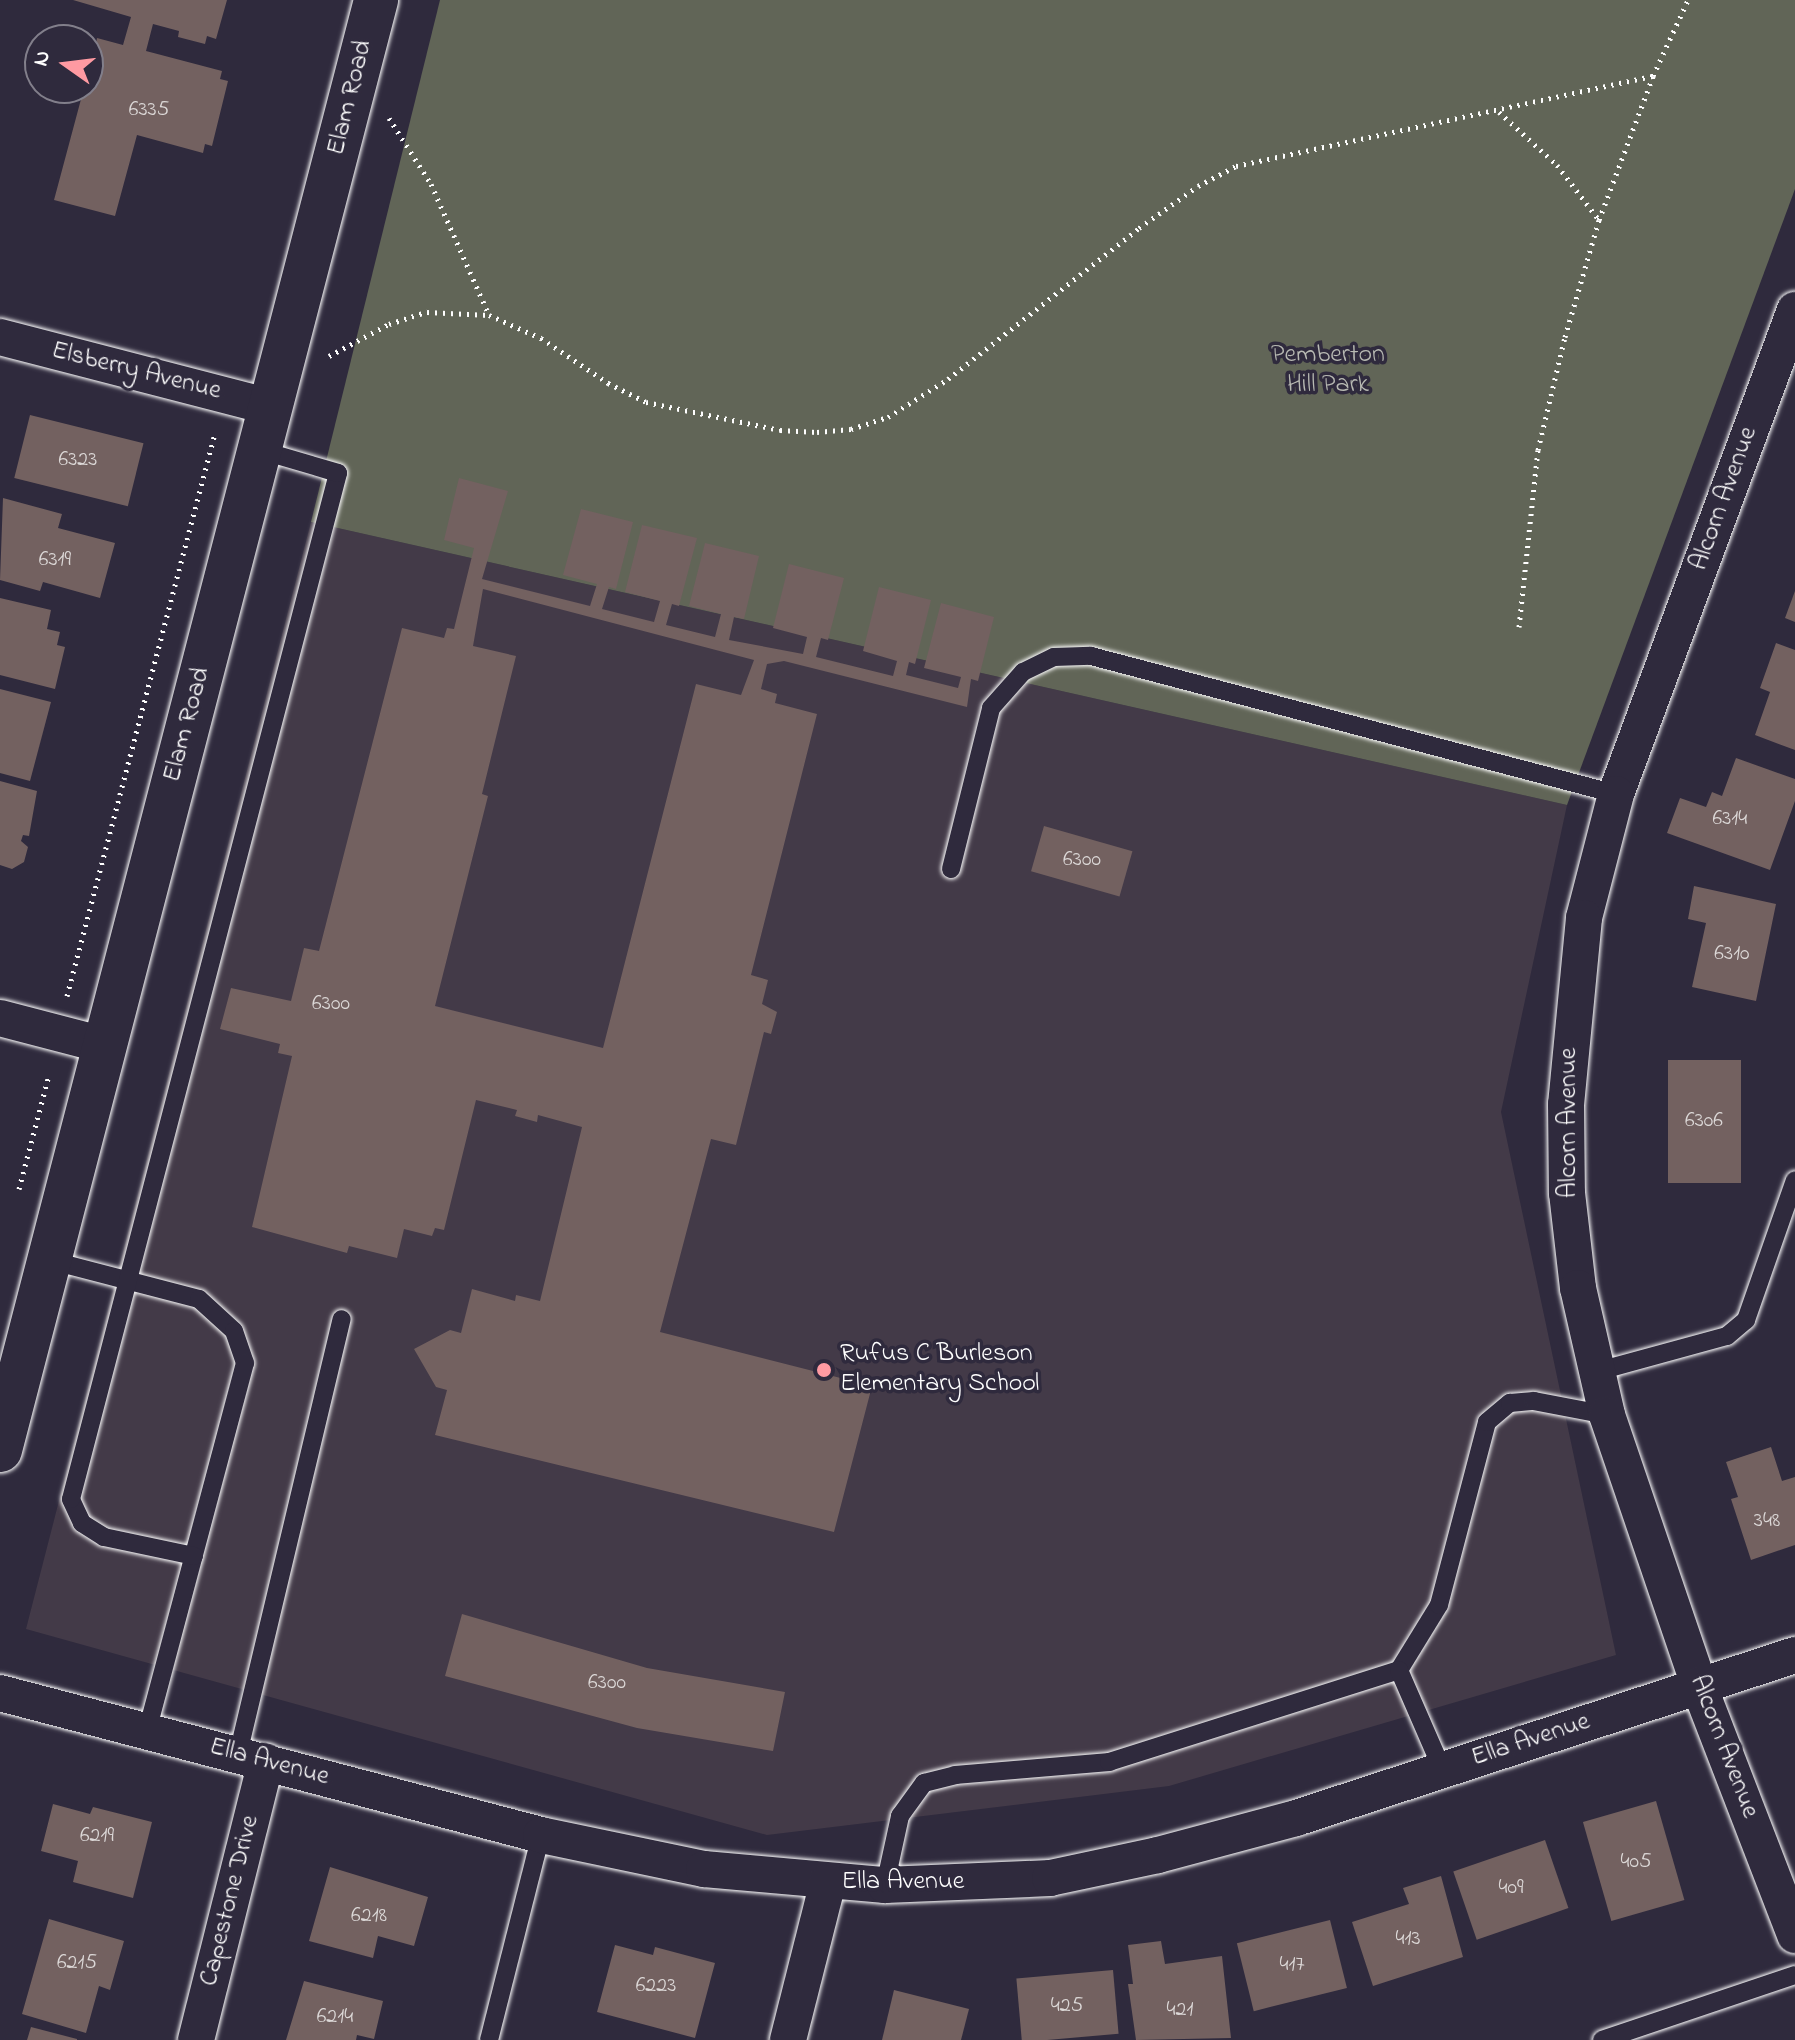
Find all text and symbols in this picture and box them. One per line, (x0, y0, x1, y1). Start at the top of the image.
north arrow (24, 24, 104, 104)
street label: Elam Road (322, 37, 380, 159)
text: N (25, 48, 60, 70)
house number: 6335 (129, 98, 169, 124)
street label: Elsberry Avenue (48, 336, 224, 408)
park label: Pemberton Hill Park (1271, 340, 1385, 402)
street label: Alcorn Avenue (1685, 423, 1765, 575)
house number: 6323 (59, 448, 97, 474)
house number: 6319 (39, 548, 71, 574)
street label: Elam Road (158, 664, 218, 786)
house number: 6314 (1713, 807, 1747, 833)
house number: 6300 (1063, 848, 1101, 874)
house number: 6310 (1714, 942, 1750, 968)
house number: 6300 (312, 992, 350, 1018)
street label: Alcorn Avenue (1554, 1048, 1586, 1198)
house number: 6306 (1685, 1109, 1723, 1135)
place label: Rufus C Burleson Elementary School (840, 1339, 1039, 1400)
marker: Rufus C Burleson Elementary School (815, 1361, 833, 1379)
house number: 348 (1754, 1509, 1780, 1535)
house number: 6300 (588, 1671, 626, 1697)
street label: Alcorn Avenue (1681, 1671, 1765, 1823)
street label: Ella Avenue (1468, 1707, 1594, 1775)
street label: Ella Avenue (206, 1732, 332, 1794)
street label: Capestone Drive (195, 1812, 267, 1990)
house number: 6219 (80, 1824, 114, 1850)
house number: 405 (1620, 1850, 1652, 1876)
street label: Ella Avenue (842, 1867, 964, 1899)
house number: 409 (1498, 1876, 1524, 1902)
house number: 6218 (351, 1904, 387, 1930)
house number: 413 (1395, 1927, 1421, 1953)
house number: 6215 (57, 1951, 97, 1977)
house number: 417 (1279, 1953, 1305, 1979)
house number: 6223 (636, 1974, 676, 2000)
house number: 425 (1051, 1994, 1083, 2020)
house number: 421 (1167, 1998, 1193, 2024)
house number: 6214 (317, 2005, 353, 2031)

